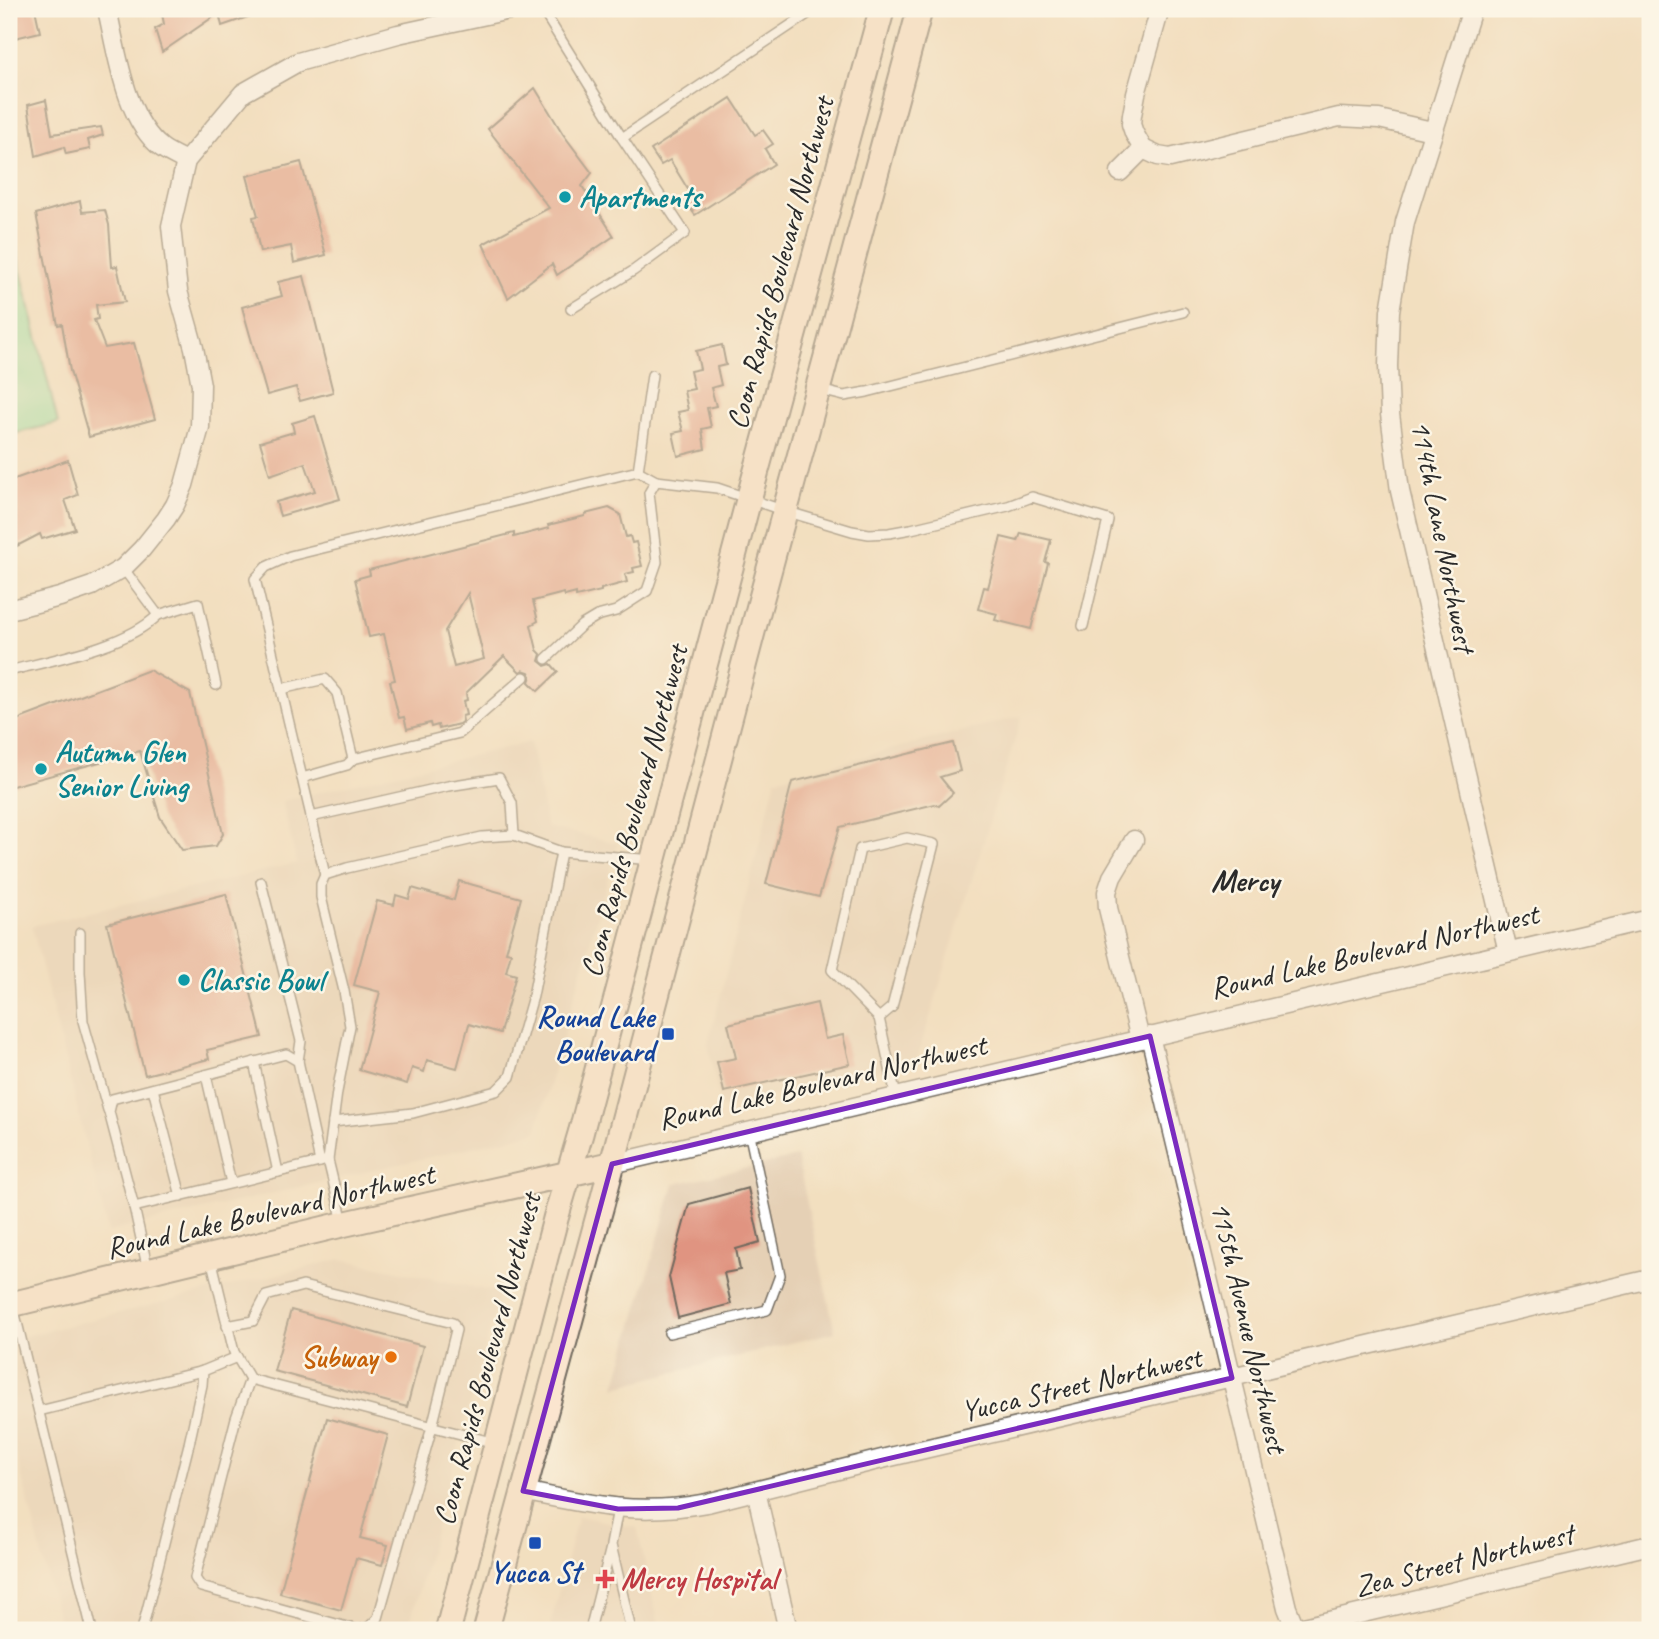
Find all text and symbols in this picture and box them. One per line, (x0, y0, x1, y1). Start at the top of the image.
street label: Coon Rapids Boulevard Northwest (717, 90, 843, 433)
place label: Apartments (579, 178, 705, 216)
marker: Apartments (557, 189, 573, 205)
street label: 114th Lane Northwest (1402, 417, 1485, 659)
street label: Coon Rapids Boulevard Northwest (571, 638, 697, 981)
place label: Autumn Glen Senior Living (55, 733, 190, 805)
marker: Autumn Glen Senior Living (33, 761, 49, 777)
district label: Mercy (1211, 860, 1282, 901)
street label: Round Lake Boulevard Northwest (1206, 894, 1545, 1007)
place label: Classic Bowl (198, 961, 329, 999)
marker: Classic Bowl (176, 972, 192, 988)
place label: Round Lake Boulevard (536, 998, 659, 1070)
street label: Round Lake Boulevard Northwest (654, 1025, 993, 1138)
marker: Round Lake Boulevard (660, 1026, 676, 1042)
street label: Round Lake Boulevard Northwest (102, 1154, 441, 1267)
street label: Coon Rapids Boulevard Northwest (424, 1186, 550, 1529)
street label: 115th Avenue Northwest (1202, 1198, 1297, 1459)
street label: Yucca Street Northwest (957, 1337, 1208, 1430)
place label: Subway (301, 1338, 380, 1376)
marker: Subway (383, 1349, 399, 1365)
street label: Zea Street Northwest (1351, 1514, 1581, 1606)
marker: Yucca St (527, 1535, 543, 1551)
place label: Yucca St (490, 1553, 585, 1591)
place label: Mercy Hospital (621, 1560, 782, 1598)
marker: Mercy Hospital (595, 1569, 615, 1589)

